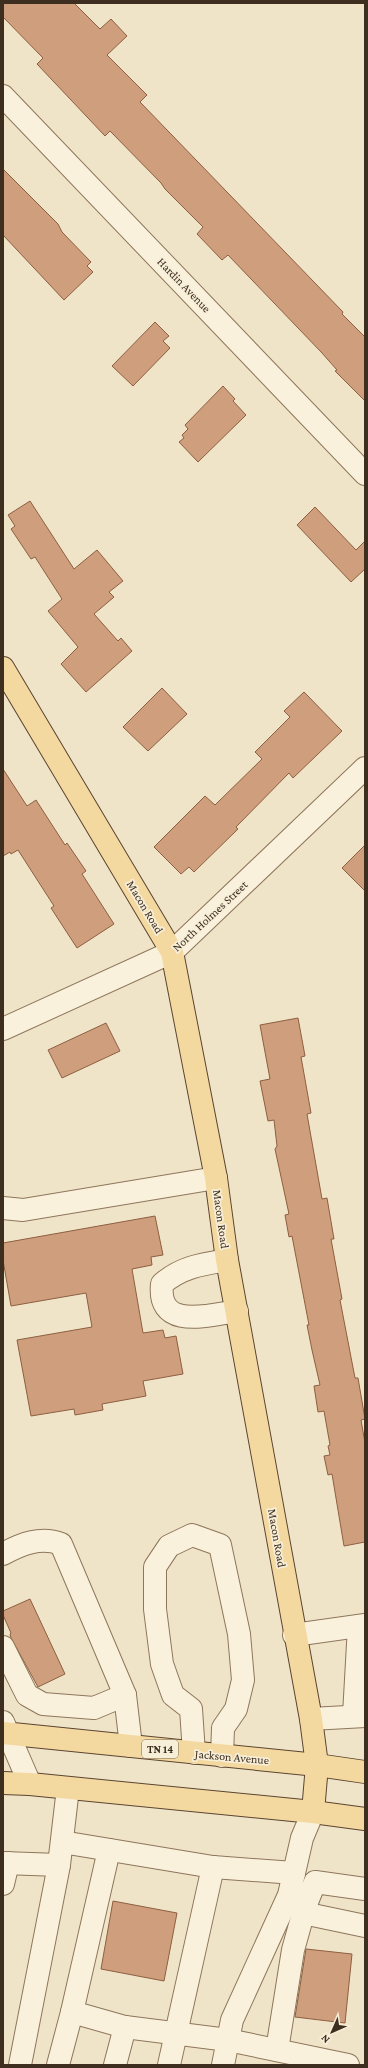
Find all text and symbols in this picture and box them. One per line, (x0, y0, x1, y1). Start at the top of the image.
street label: Hardin Avenue (154, 255, 214, 315)
street label: North Holmes Street (170, 877, 251, 954)
street label: Macon Road (124, 878, 167, 937)
street label: Macon Road (210, 1189, 232, 1250)
street label: Macon Road (265, 1508, 289, 1569)
road number: TN 14 (142, 1740, 178, 1758)
street label: Jackson Avenue (193, 1747, 270, 1767)
north arrow (312, 2012, 352, 2052)
text: N (318, 2032, 332, 2046)

